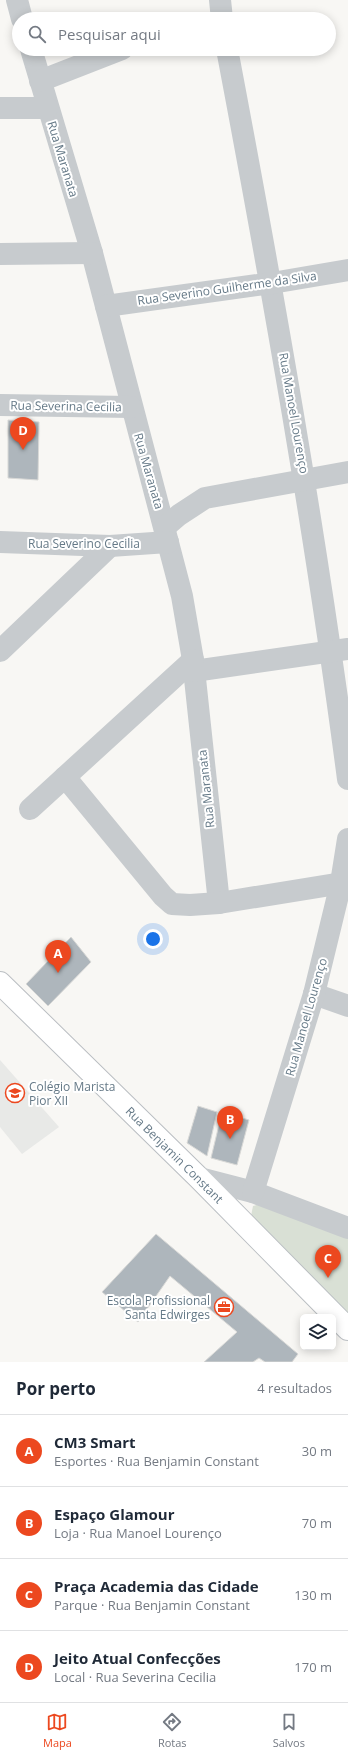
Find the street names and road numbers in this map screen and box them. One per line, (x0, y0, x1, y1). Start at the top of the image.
street label: Rua Maranata (43, 119, 83, 199)
street label: Rua Severino Guilherme da Silva (136, 267, 318, 309)
street label: Rua Manoel Lourenço (275, 351, 313, 475)
street label: Rua Severina Cecilia (10, 397, 122, 415)
street label: Rua Maranata (130, 431, 168, 511)
street label: Rua Severino Cecilia (28, 535, 140, 552)
street label: Rua Maranata (193, 749, 219, 829)
street label: Rua Manoel Lourenço (281, 956, 331, 1078)
street label: Rua Benjamin Constant (122, 1102, 228, 1207)

